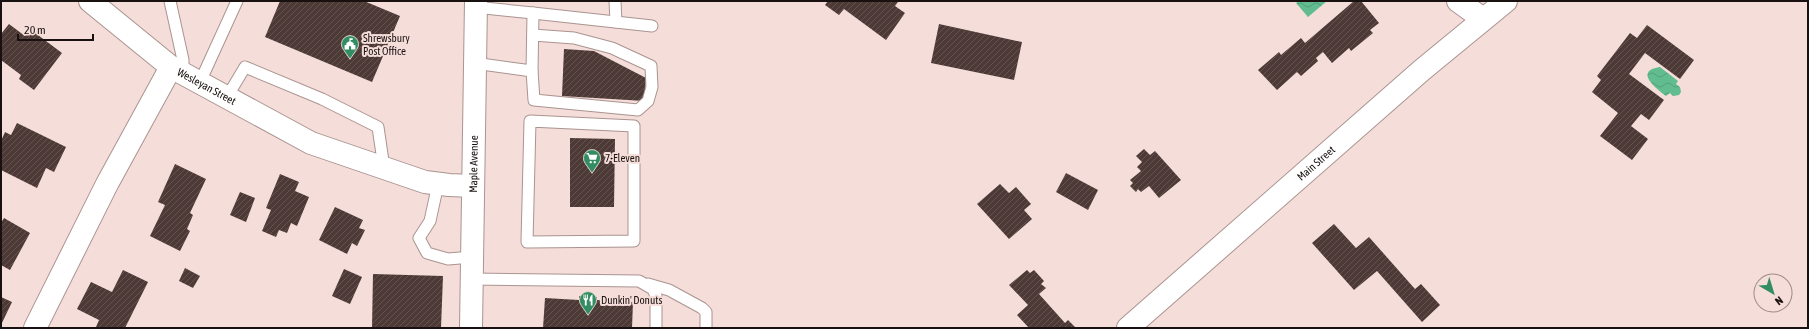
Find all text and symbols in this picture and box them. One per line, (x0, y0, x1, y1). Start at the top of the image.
scale bar (18, 16, 93, 42)
text: 20 m (24, 23, 46, 37)
place label: Shrewsbury Post Office (363, 32, 410, 57)
public building icon: Shrewsbury Post Office (340, 34, 360, 59)
street label: Wesleyan Street (175, 66, 238, 107)
street label: Maple Avenue (467, 135, 480, 193)
street label: Main Street (1295, 143, 1337, 183)
supermarket icon: 7-Eleven (582, 148, 602, 173)
place label: 7-Eleven (605, 152, 640, 164)
north arrow (1753, 273, 1793, 313)
restaurant icon: Dunkin' Donuts (578, 290, 598, 315)
place label: Dunkin' Donuts (601, 294, 662, 306)
text: N (1773, 294, 1785, 308)

